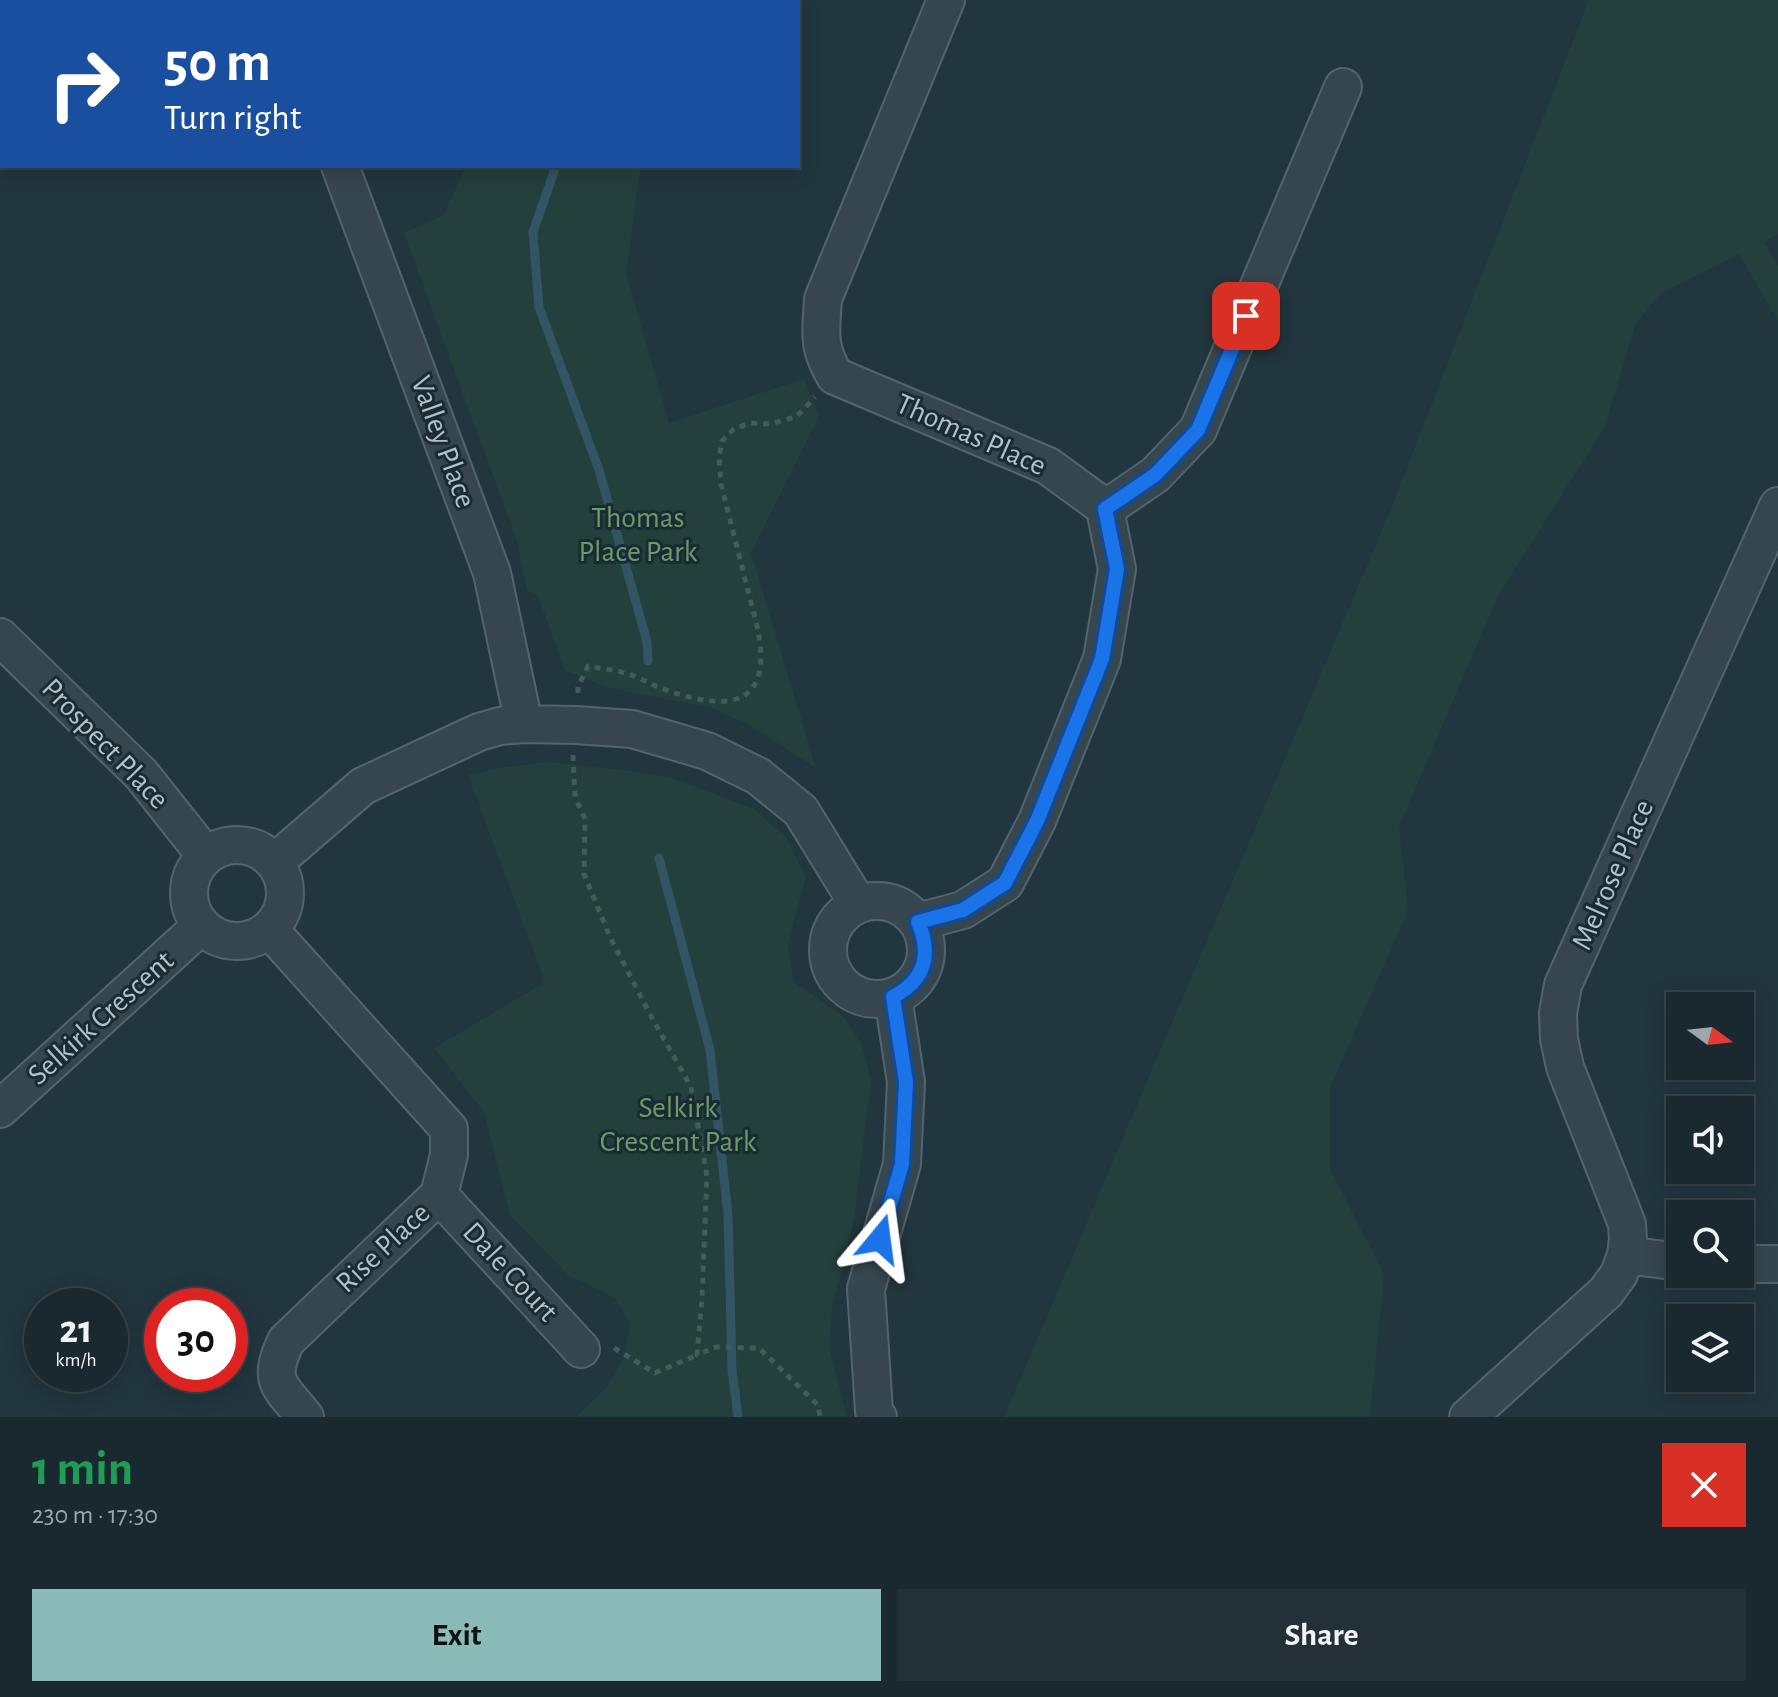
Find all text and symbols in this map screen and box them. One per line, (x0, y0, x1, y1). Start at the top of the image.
icon: right (32, 32, 136, 136)
text: 50 m (164, 35, 271, 91)
text: Turn right (164, 100, 301, 136)
pin (1212, 282, 1280, 350)
icon: arrive (1224, 294, 1268, 338)
street label: Valley Place (405, 372, 481, 512)
street label: Thomas Place (892, 389, 1050, 481)
park label: Thomas Place Park (579, 503, 698, 567)
street label: Prospect Place (36, 673, 174, 815)
street label: Melrose Place (1567, 795, 1659, 955)
street label: Selkirk Crescent (23, 945, 180, 1091)
north arrow (1666, 992, 1754, 1080)
map controls (1666, 992, 1754, 1392)
park label: Selkirk Crescent Park (600, 1093, 757, 1157)
button: sound (1666, 1096, 1754, 1184)
street label: Rise Place (330, 1197, 436, 1299)
position arrow (838, 1197, 922, 1281)
button: search (1666, 1200, 1754, 1288)
street label: Dale Court (457, 1217, 563, 1328)
speed limit sign: 30 (144, 1288, 248, 1392)
button: layers (1666, 1304, 1754, 1392)
text: 21 (59, 1310, 93, 1350)
text: km/h (55, 1350, 97, 1370)
button: close (1662, 1443, 1746, 1527)
text: 1 min (32, 1446, 133, 1494)
text: 230 m · 17:30 (32, 1502, 158, 1528)
button: Exit (32, 1589, 881, 1681)
button: Share (897, 1589, 1746, 1681)

